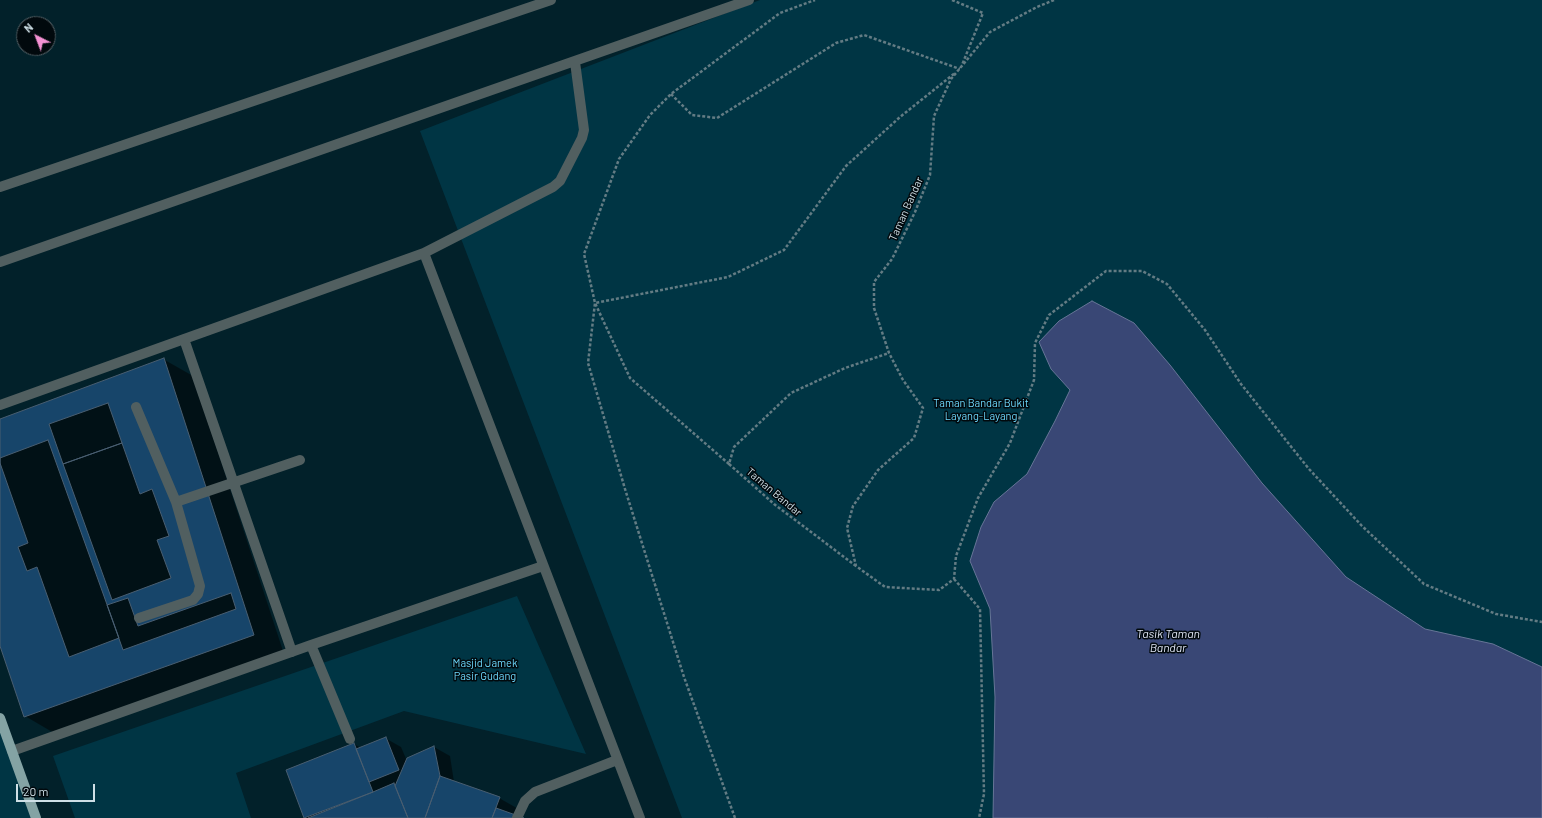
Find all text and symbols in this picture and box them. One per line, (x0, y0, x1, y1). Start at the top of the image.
north arrow (16, 16, 56, 56)
text: N (21, 20, 35, 35)
street label: Taman Bandar (886, 175, 926, 243)
park label: Taman Bandar Bukit Layang-Layang (933, 396, 1029, 422)
street label: Taman Bandar (744, 465, 804, 519)
water label: Tasik Taman Bandar (1136, 627, 1200, 655)
park label: Masjid Jamek Pasir Gudang (453, 656, 517, 682)
scale bar (18, 776, 97, 802)
text: 20 m (23, 784, 49, 798)

